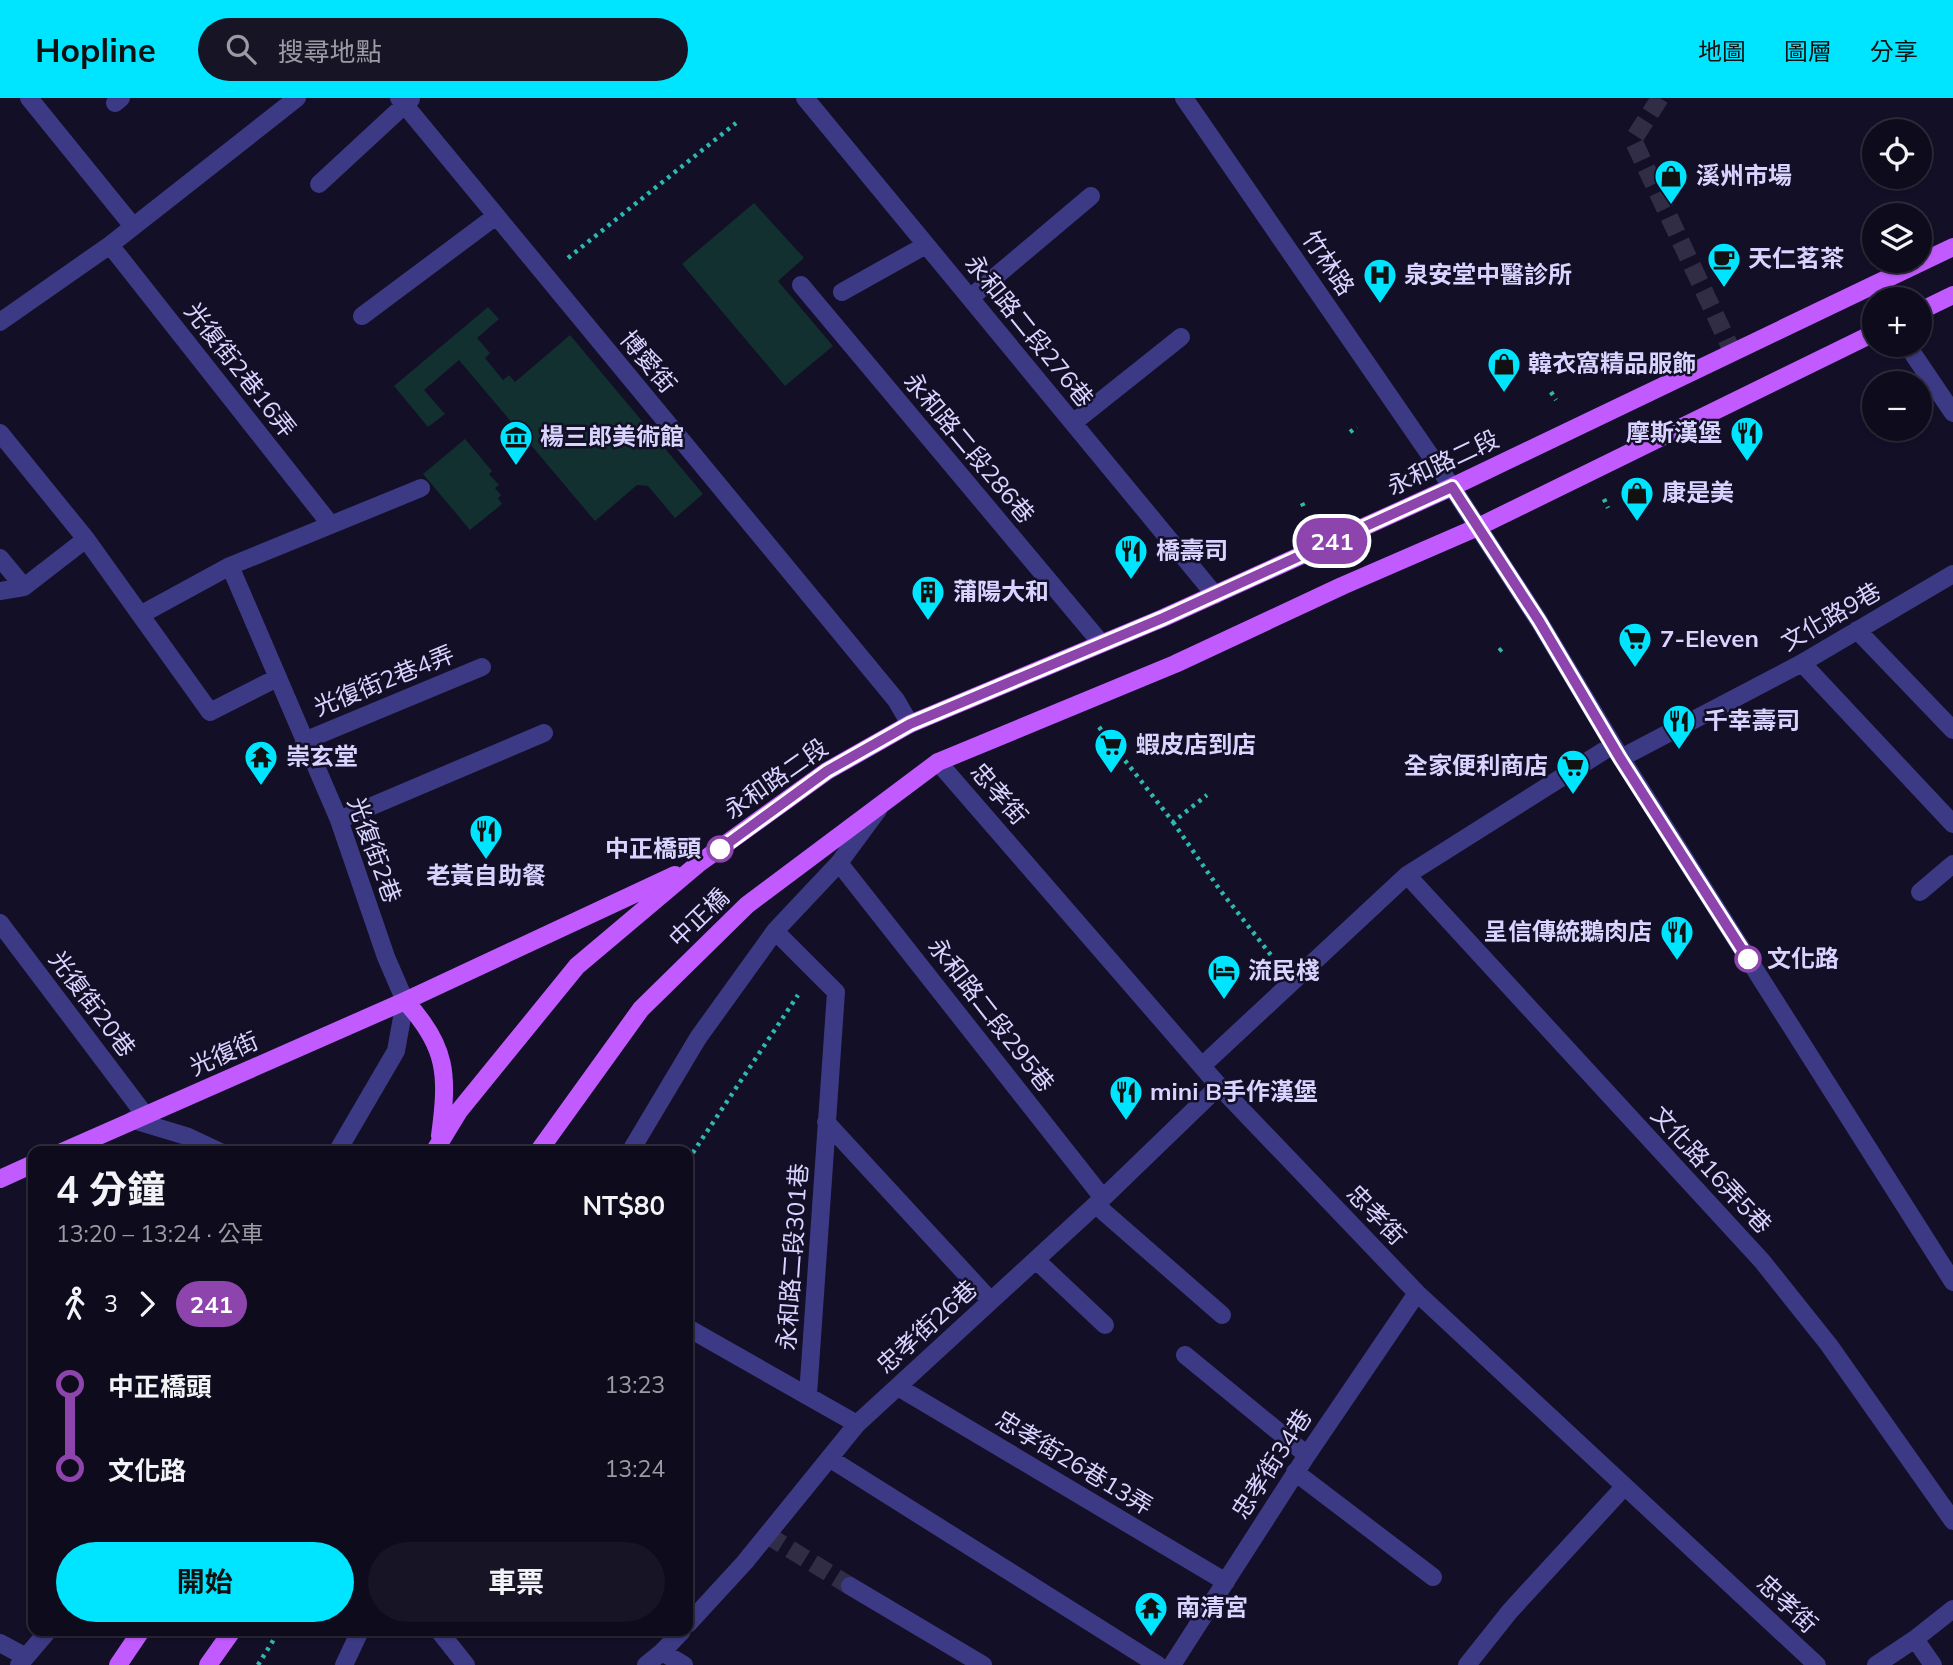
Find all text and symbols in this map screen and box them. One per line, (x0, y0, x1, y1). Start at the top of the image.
search box (198, 18, 688, 81)
text: Hopline (35, 29, 156, 70)
icon: search (222, 30, 260, 68)
text: 搜尋地點 (278, 35, 382, 68)
text: 地圖 (1698, 36, 1746, 66)
text: 圖層 (1784, 36, 1832, 66)
text: 分享 (1870, 36, 1918, 66)
map controls (1862, 119, 1932, 441)
button: locate (1862, 119, 1932, 189)
shop icon: 溪州市場 (1652, 157, 1690, 206)
place label: 溪州市場 (1696, 160, 1792, 190)
button: layers (1862, 203, 1932, 273)
street label: 竹林路 (1296, 224, 1361, 301)
cafe icon: 天仁茗茶 (1705, 240, 1743, 289)
place label: 天仁茗茶 (1748, 243, 1844, 273)
street label: 永和路二段276巷 (959, 248, 1100, 413)
hospital icon: 泉安堂中醫診所 (1361, 256, 1399, 305)
place label: 泉安堂中醫診所 (1404, 259, 1572, 289)
button: + (1862, 287, 1932, 357)
street label: 光復街2巷16弄 (179, 296, 303, 443)
street label: 博愛街 (614, 324, 683, 399)
shop icon: 韓衣窩精品服飾 (1485, 345, 1523, 394)
place label: 韓衣窩精品服飾 (1528, 348, 1696, 378)
street label: 永和路二段286巷 (898, 366, 1041, 529)
button: − (1862, 371, 1932, 441)
restaurant icon: 摩斯漢堡 (1728, 414, 1766, 463)
place label: 摩斯漢堡 (1626, 417, 1722, 447)
museum icon: 楊三郎美術館 (497, 418, 535, 467)
place label: 楊三郎美術館 (540, 421, 684, 451)
street label: 永和路二段 (1382, 423, 1503, 501)
shop icon: 康是美 (1618, 474, 1656, 523)
place label: 康是美 (1662, 477, 1734, 507)
line badge: 241 (1292, 518, 1372, 564)
text: 241 (1310, 526, 1354, 556)
restaurant icon: 橋壽司 (1112, 532, 1150, 581)
place label: 橋壽司 (1156, 535, 1228, 565)
building icon: 蒲陽大和 (909, 573, 947, 622)
place label: 蒲陽大和 (953, 576, 1049, 606)
street label: 文化路9巷 (1775, 576, 1886, 657)
supermarket icon: 7-Eleven (1616, 620, 1654, 669)
place label: 7-Eleven (1660, 623, 1759, 653)
street label: 光復街2巷4弄 (309, 638, 458, 722)
restaurant icon: 千幸壽司 (1660, 702, 1698, 751)
place label: 千幸壽司 (1704, 705, 1800, 735)
supermarket icon: 蝦皮店到店 (1092, 726, 1130, 775)
place label: 蝦皮店到店 (1136, 729, 1256, 759)
street label: 永和路二段 (718, 731, 833, 825)
temple icon: 崇玄堂 (242, 738, 280, 787)
place label: 崇玄堂 (286, 741, 358, 771)
supermarket icon: 全家便利商店 (1554, 747, 1592, 796)
place label: 全家便利商店 (1404, 750, 1548, 780)
street label: 忠孝街 (965, 756, 1035, 830)
street label: 光復街2巷 (342, 793, 408, 907)
restaurant icon: 老黃自助餐 (467, 812, 505, 861)
place label: 中正橋頭 (605, 833, 701, 863)
marker: 中正橋頭 (707, 836, 733, 862)
place label: 老黃自助餐 (426, 860, 546, 890)
street label: 中正橋 (662, 881, 735, 953)
restaurant icon: 呈信傳統鵝肉店 (1658, 913, 1696, 962)
place label: 呈信傳統鵝肉店 (1484, 916, 1652, 946)
street label: 永和路二段295巷 (922, 931, 1061, 1097)
place label: 文化路 (1767, 943, 1839, 973)
street label: 光復街20巷 (43, 945, 142, 1062)
marker: 文化路 (1735, 946, 1761, 972)
hotel icon: 流民棧 (1205, 952, 1243, 1001)
place label: 流民棧 (1248, 955, 1320, 985)
street label: 光復街 (185, 1025, 263, 1081)
restaurant icon: mini B手作漢堡 (1107, 1073, 1145, 1122)
place label: mini B手作漢堡 (1150, 1076, 1318, 1106)
street label: 文化路16弄5巷 (1645, 1099, 1778, 1239)
street label: 永和路二段301巷 (771, 1163, 813, 1351)
text: 4 分鐘 (56, 1165, 165, 1213)
street label: 忠孝街 (1341, 1178, 1413, 1251)
text: NT$80 (582, 1189, 665, 1222)
text: 13:20 – 13:24 · 公車 (56, 1219, 264, 1248)
street label: 忠孝街26巷 (870, 1273, 983, 1379)
icon: walk (56, 1285, 94, 1323)
icon: forward (128, 1285, 166, 1323)
text: 3 (104, 1289, 118, 1318)
text: 241 (190, 1289, 233, 1319)
text: 中正橋頭 (108, 1370, 212, 1403)
text: 13:23 (605, 1370, 665, 1399)
street label: 忠孝街34巷 (1225, 1403, 1318, 1524)
street label: 忠孝街26巷13弄 (991, 1404, 1158, 1521)
text: 文化路 (108, 1454, 186, 1487)
text: 13:24 (605, 1454, 665, 1483)
button: 開始 (56, 1542, 354, 1622)
button: 車票 (368, 1542, 665, 1622)
street label: 忠孝街 (1751, 1568, 1824, 1639)
temple icon: 南清宮 (1132, 1589, 1170, 1638)
place label: 南清宮 (1176, 1592, 1248, 1622)

